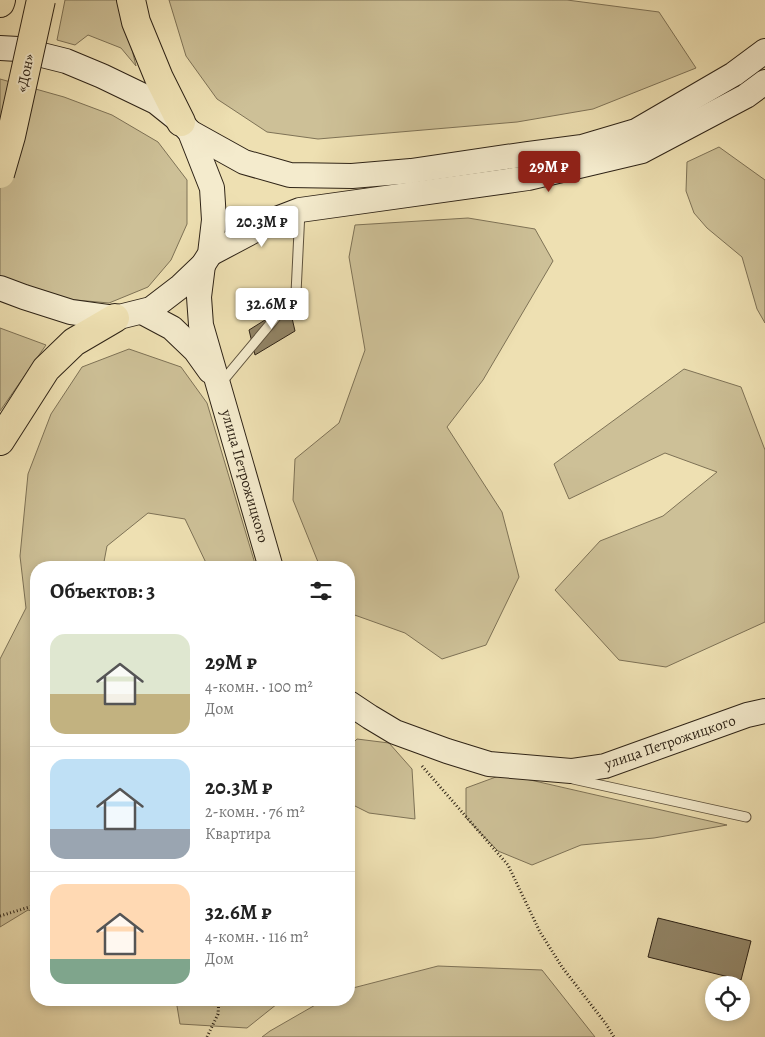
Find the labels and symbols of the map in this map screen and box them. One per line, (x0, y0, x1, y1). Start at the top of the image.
street label: «Дон» (11, 51, 39, 94)
pin: 29M ₽ (514, 150, 584, 193)
pin: 20.3M ₽ (216, 206, 308, 248)
pin: 32.6M ₽ (226, 288, 318, 330)
street label: улица Петрожицкого (216, 406, 274, 545)
street label: улица Петрожицкого (601, 710, 738, 774)

